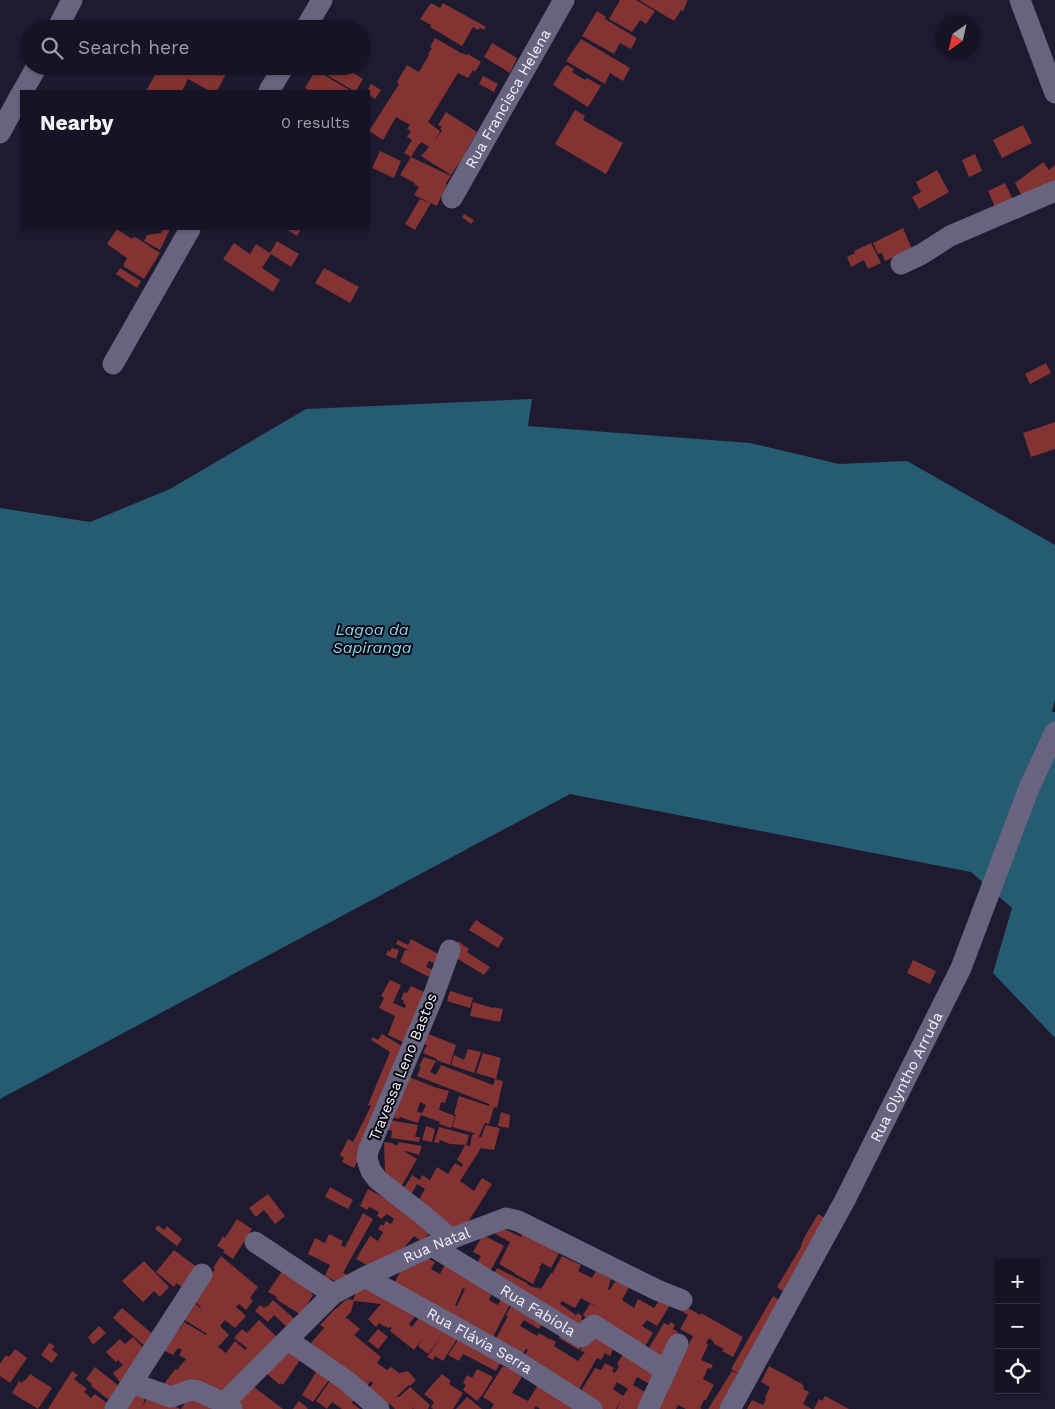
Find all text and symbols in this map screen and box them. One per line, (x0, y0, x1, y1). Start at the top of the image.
north arrow (935, 15, 980, 60)
search box (20, 20, 370, 75)
street label: Rua Francisca Helena (462, 25, 555, 172)
icon: search (38, 34, 66, 62)
text: Search here (78, 36, 189, 59)
text: Nearby (40, 110, 113, 135)
text: 0 results (281, 113, 350, 132)
water label: Lagoa da Sapiranga (332, 620, 412, 657)
street label: Travessa Leno Bastos (365, 990, 441, 1144)
street label: Rua Olyntho Arruda (866, 1009, 947, 1145)
street label: Rua Natal (400, 1223, 473, 1267)
map controls (995, 1259, 1040, 1394)
button: + (995, 1259, 1040, 1304)
street label: Rua Fabíola (497, 1281, 579, 1341)
street label: Rua Flávia Serra (424, 1304, 536, 1378)
button: − (995, 1304, 1040, 1349)
button: locate (995, 1349, 1040, 1394)

